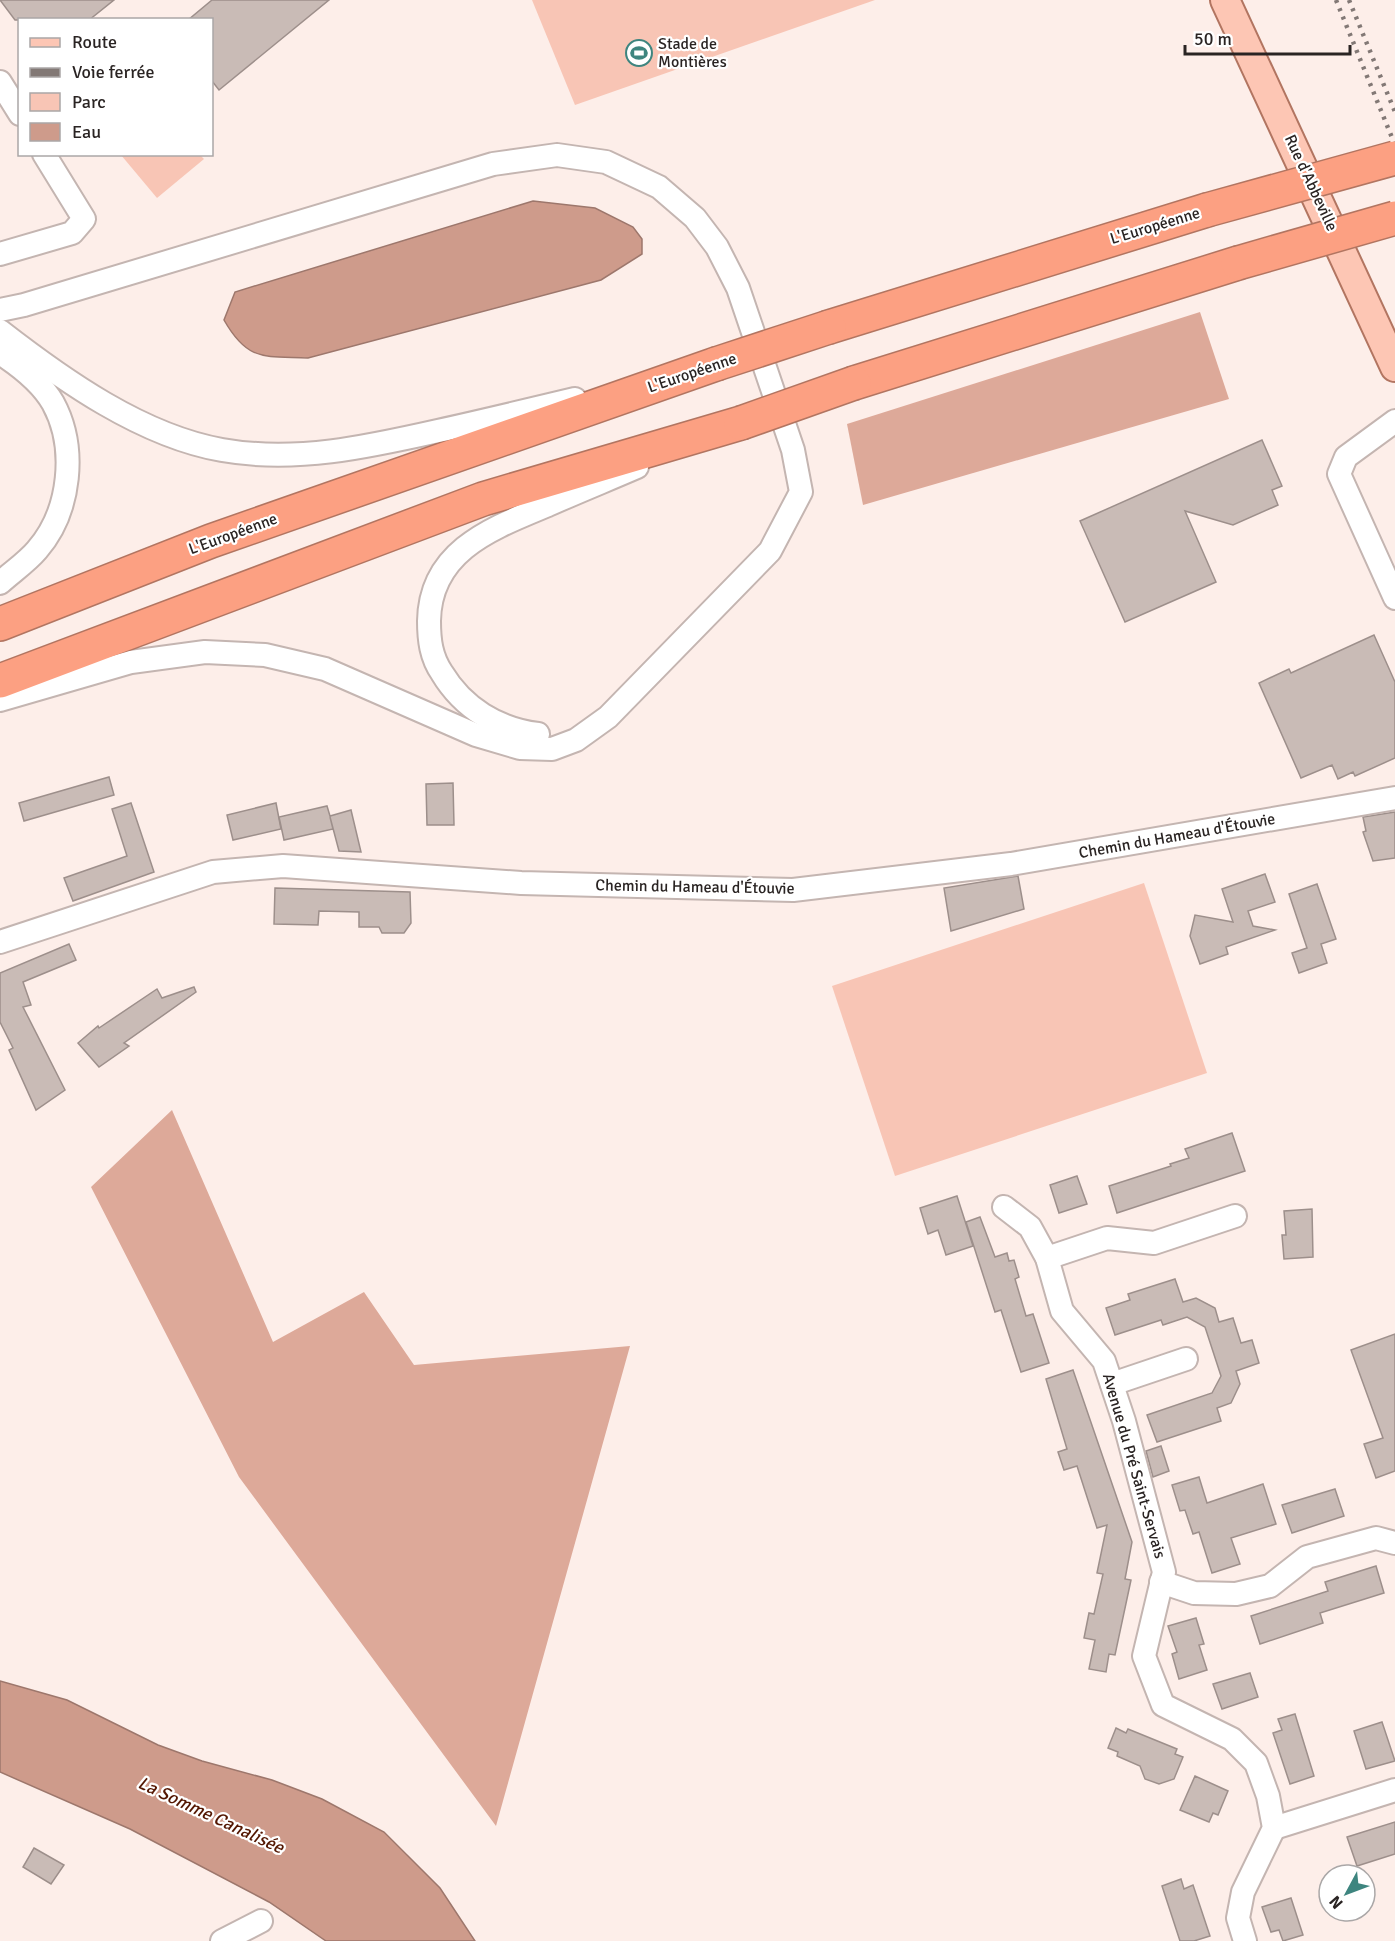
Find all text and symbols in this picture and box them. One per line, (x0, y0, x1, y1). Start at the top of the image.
legend (18, 18, 213, 156)
scale bar (1185, 18, 1350, 56)
text: 50 m (1194, 28, 1232, 50)
text: Route (72, 31, 117, 53)
place label: Stade de Montières (658, 34, 727, 72)
sports icon: Stade de Montières (624, 38, 654, 68)
text: Voie ferrée (72, 61, 154, 83)
text: Parc (72, 91, 106, 113)
text: Eau (72, 121, 101, 143)
street label: Rue d'Abbeville (1280, 132, 1342, 234)
street label: L'Européenne (1108, 203, 1202, 249)
street label: L'Européenne (645, 348, 739, 398)
street label: L'Européenne (186, 509, 280, 559)
street label: Chemin du Hameau d'Étouvie (1077, 809, 1277, 863)
street label: Chemin du Hameau d'Étouvie (595, 875, 795, 899)
street label: Avenue du Pré Saint-Servais (1098, 1371, 1170, 1561)
water label: La Somme Canalisée (135, 1772, 288, 1859)
north arrow (1317, 1863, 1377, 1923)
text: N (1325, 1891, 1348, 1913)

